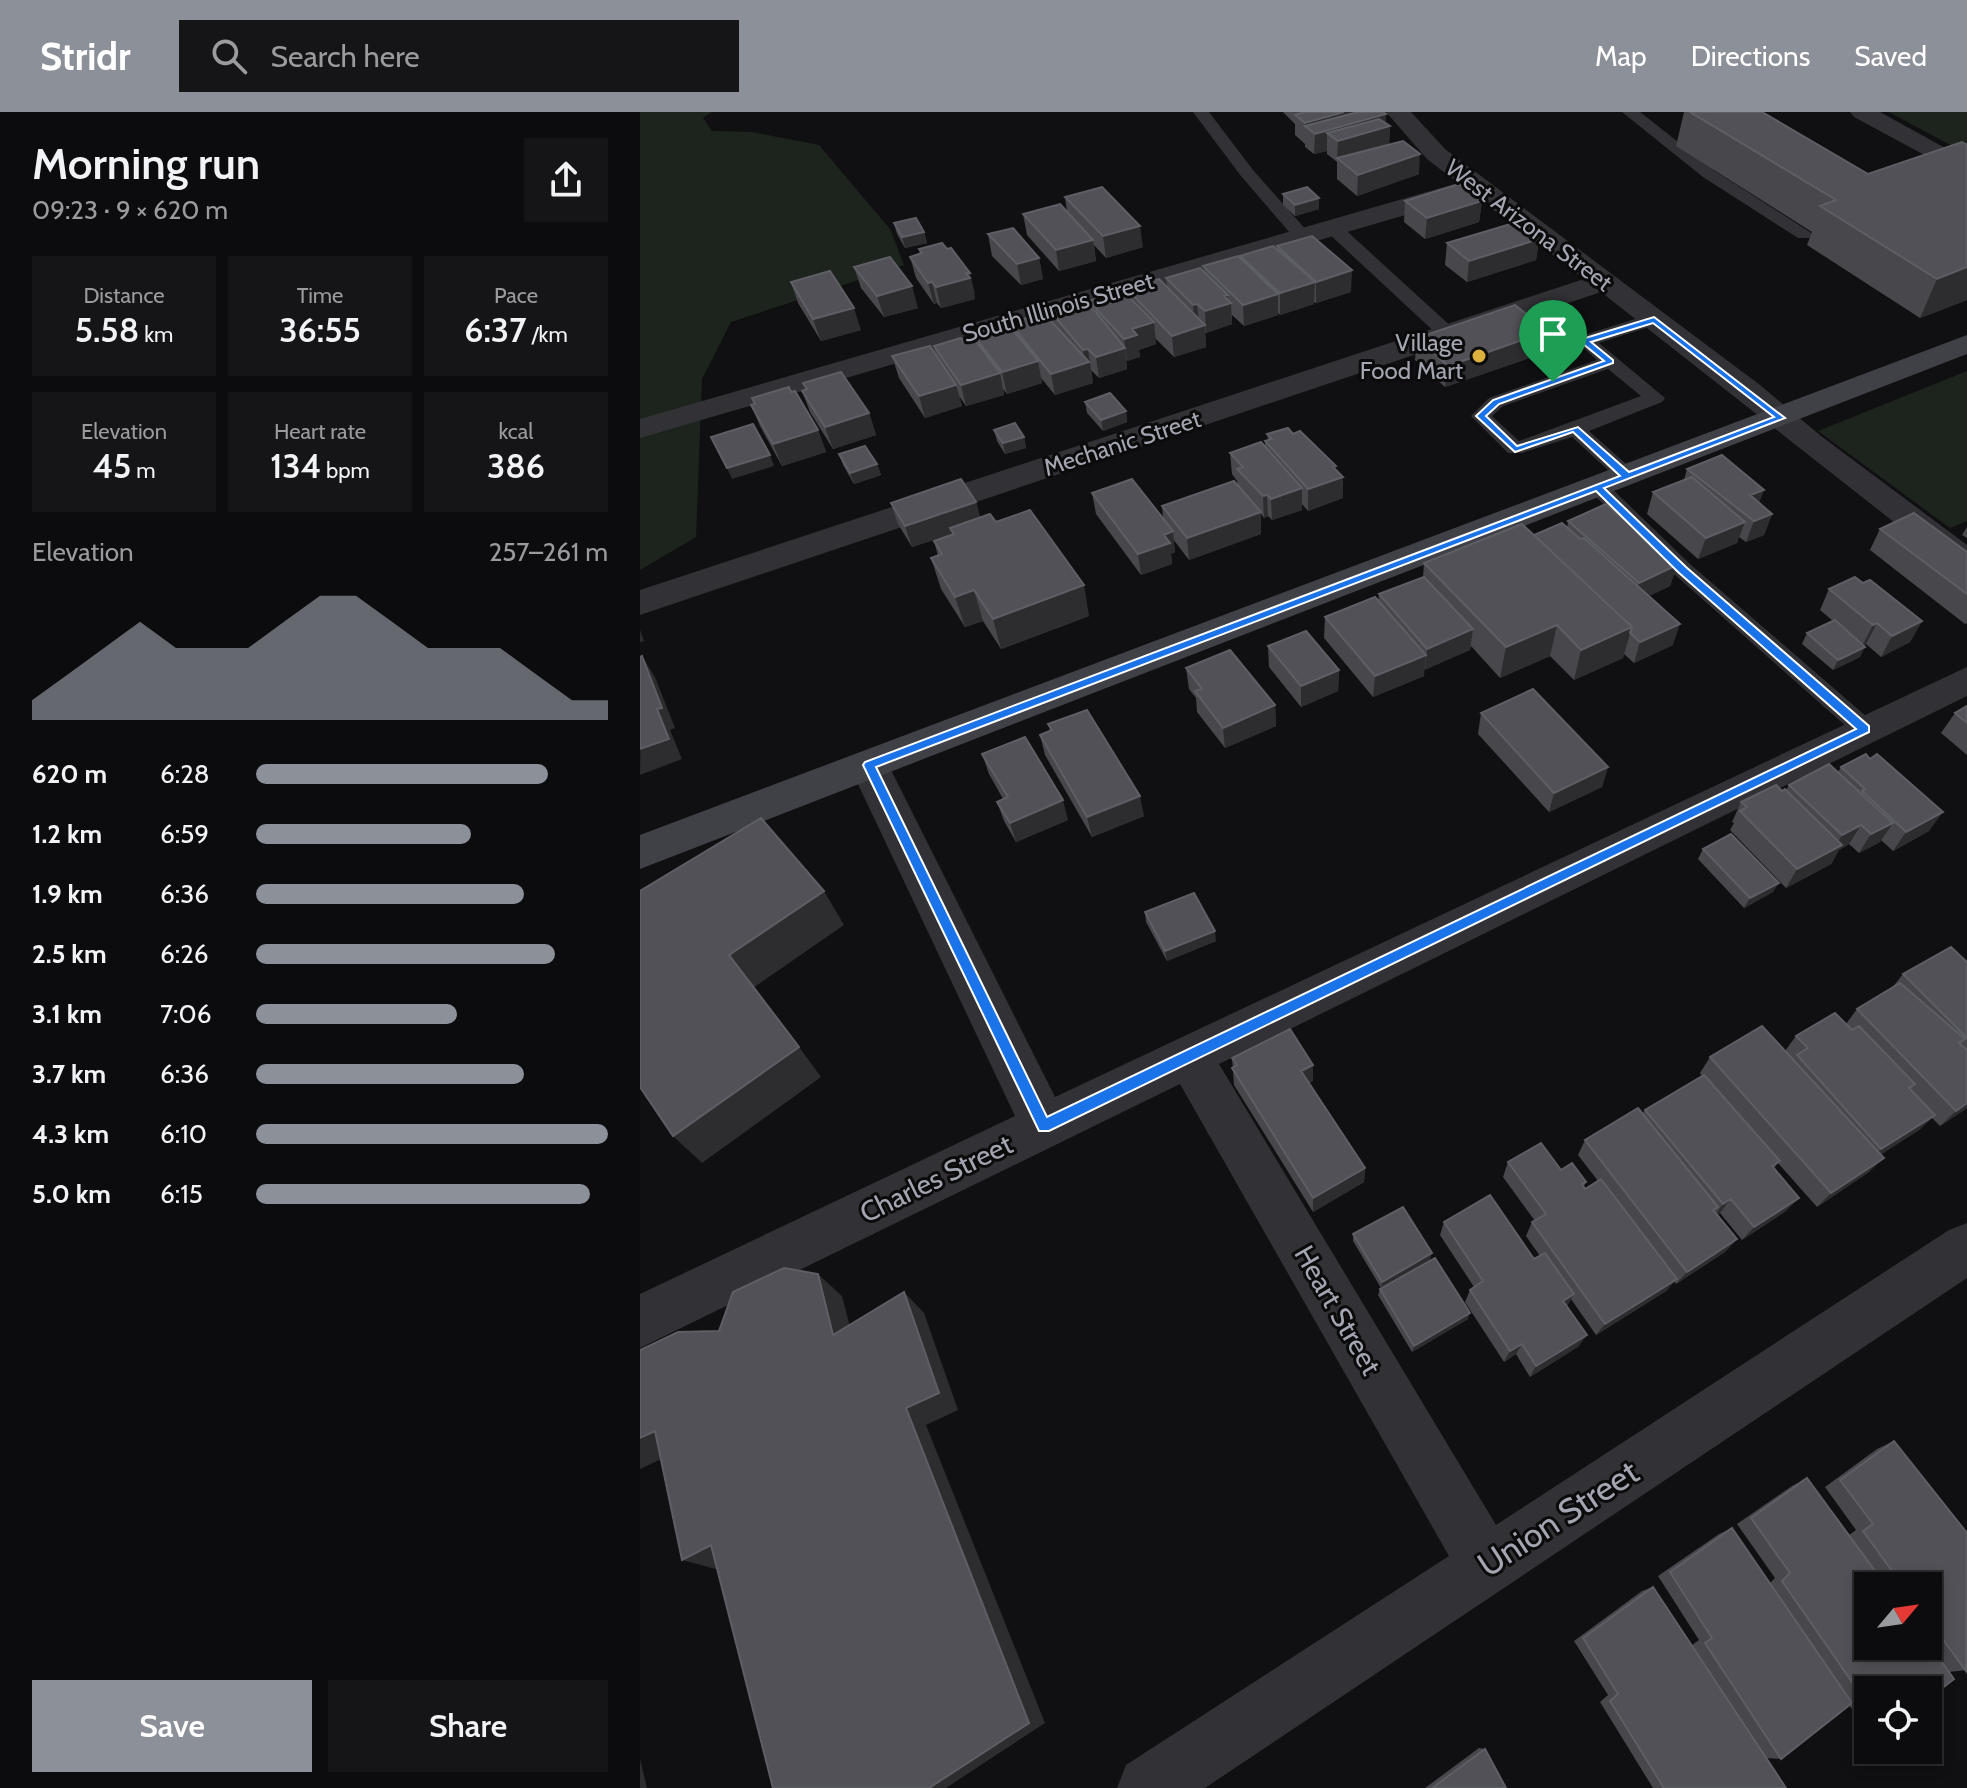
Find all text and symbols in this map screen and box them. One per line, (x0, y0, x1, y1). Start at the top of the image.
search box (179, 20, 739, 92)
text: Stridr (40, 33, 131, 80)
icon: search (207, 34, 251, 78)
text: Search here (271, 38, 420, 75)
text: Map (1595, 39, 1647, 73)
text: Directions (1691, 39, 1810, 73)
text: Saved (1854, 39, 1927, 73)
text: Morning run (32, 137, 260, 190)
button: share (524, 138, 608, 222)
street label: West Arizona Street (1440, 153, 1618, 297)
text: 09:23 · 9 × 620 m (32, 194, 228, 226)
street label: South Illinois Street (959, 266, 1157, 348)
text: Distance (84, 282, 164, 309)
text: Time (297, 282, 343, 309)
text: Pace (494, 282, 538, 309)
pin (1519, 300, 1587, 382)
text: 5.58 (75, 309, 139, 351)
text: 36:55 (279, 309, 361, 351)
text: 6:37 (464, 309, 526, 351)
icon: arrive (1531, 312, 1575, 356)
text: km (139, 321, 173, 348)
text: /km (526, 321, 568, 348)
place label: Village Food Mart (1360, 328, 1463, 385)
marker: Village Food Mart (1470, 347, 1488, 365)
street label: Mechanic Street (1040, 404, 1204, 482)
text: Elevation (81, 418, 167, 445)
text: Heart rate (274, 418, 366, 445)
text: kcal (498, 418, 534, 445)
text: 45 (92, 445, 131, 487)
text: 134 (270, 445, 321, 487)
text: 386 (487, 445, 545, 487)
text: m (131, 457, 156, 484)
text: bpm (321, 457, 370, 484)
text: Elevation (32, 536, 134, 568)
text: 257–261 m (489, 536, 608, 568)
text: 620 m (32, 758, 107, 790)
text: 6:28 (160, 758, 210, 790)
text: 1.2 km (32, 818, 102, 850)
text: 6:59 (160, 818, 209, 850)
text: 1.9 km (32, 878, 103, 910)
text: 6:36 (160, 878, 209, 910)
text: 2.5 km (32, 938, 107, 970)
text: 6:26 (160, 938, 209, 970)
text: 3.1 km (32, 998, 102, 1030)
text: 7:06 (160, 998, 211, 1030)
text: 3.7 km (32, 1058, 106, 1090)
text: 6:36 (160, 1058, 209, 1090)
text: 4.3 km (32, 1118, 109, 1150)
text: 6:10 (160, 1118, 207, 1150)
street label: Charles Street (854, 1126, 1018, 1230)
text: 5.0 km (32, 1178, 111, 1210)
text: 6:15 (160, 1178, 203, 1210)
street label: Heart Street (1287, 1239, 1389, 1381)
street label: Union Street (1470, 1451, 1646, 1585)
north arrow (1854, 1572, 1942, 1660)
map controls (1854, 1572, 1942, 1764)
button: locate (1854, 1676, 1942, 1764)
button: Save (32, 1680, 312, 1772)
button: Share (328, 1680, 608, 1772)

